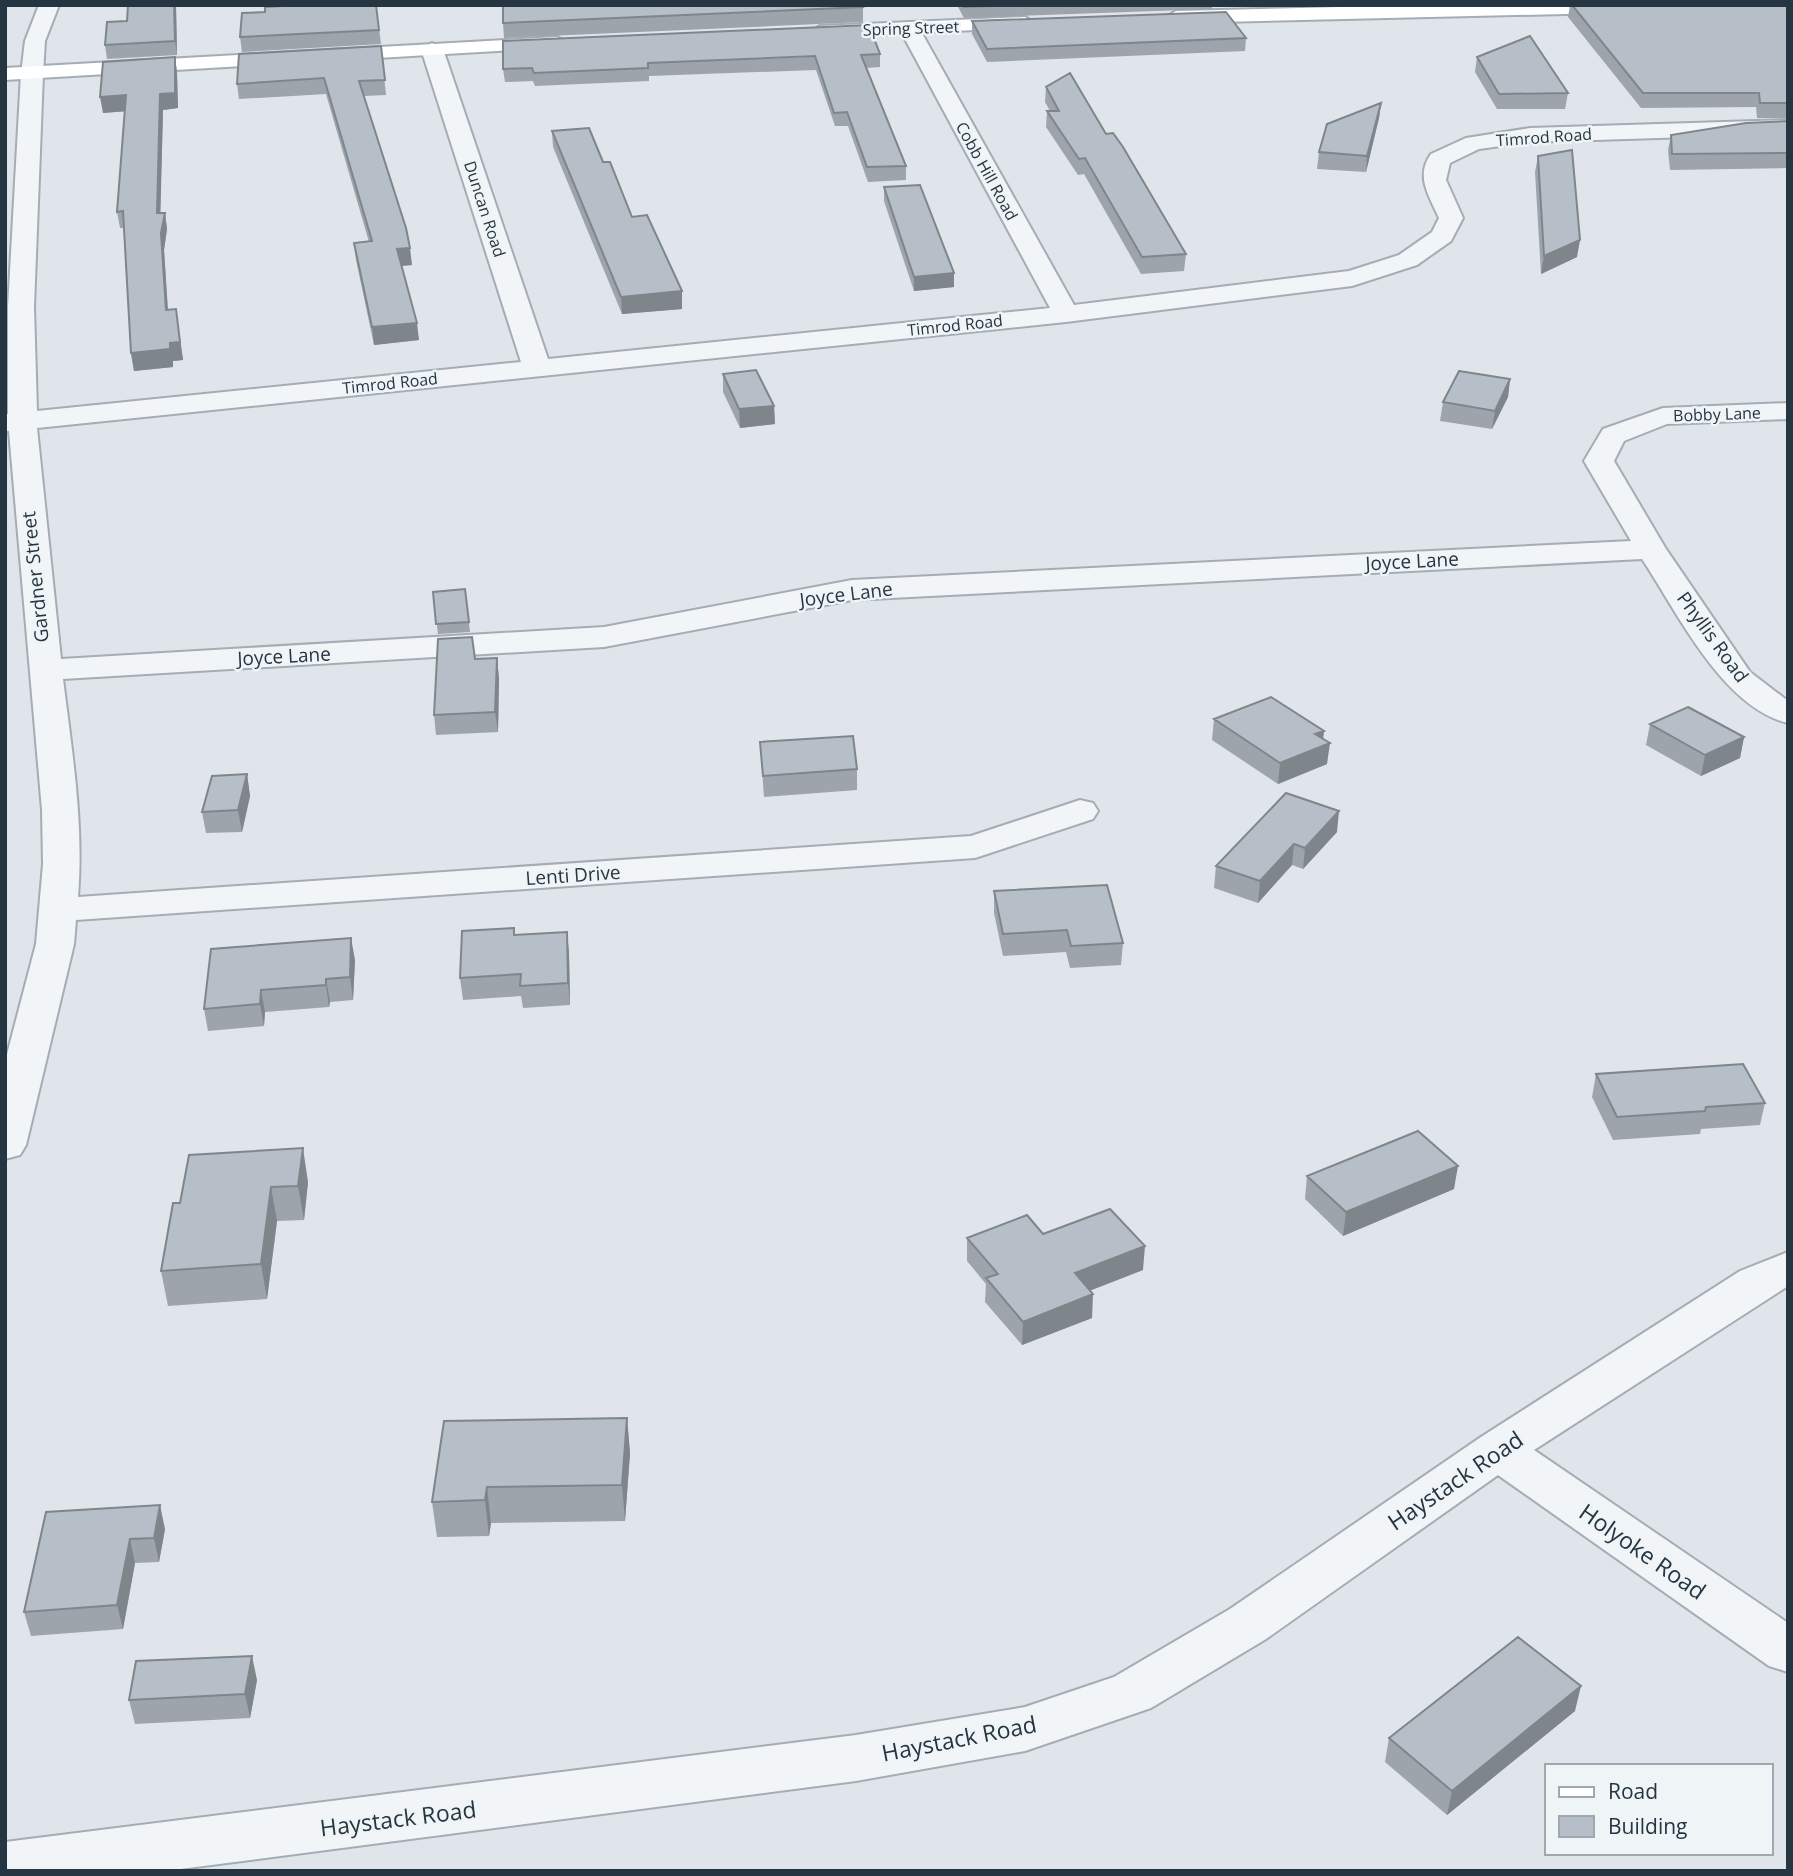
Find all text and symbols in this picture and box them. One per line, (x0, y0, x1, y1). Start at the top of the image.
street label: Spring Street (862, 15, 960, 41)
street label: Cobb Hill Road (951, 118, 1023, 224)
street label: Timrod Road (1495, 123, 1593, 151)
street label: Duncan Road (459, 158, 511, 260)
street label: Timrod Road (906, 309, 1004, 341)
street label: Timrod Road (341, 367, 439, 399)
street label: Bobby Lane (1673, 401, 1761, 427)
street label: Gardner Street (15, 510, 55, 644)
street label: Joyce Lane (1363, 546, 1459, 577)
street label: Joyce Lane (796, 575, 894, 613)
street label: Phyllis Road (1671, 586, 1755, 688)
street label: Joyce Lane (235, 641, 331, 672)
street label: Lenti Drive (525, 859, 621, 891)
street label: Haystack Road (1381, 1423, 1529, 1537)
street label: Holyoke Road (1573, 1495, 1713, 1607)
street label: Haystack Road (879, 1707, 1039, 1769)
legend (1545, 1764, 1772, 1855)
text: Road (1608, 1777, 1658, 1805)
street label: Haystack Road (318, 1793, 478, 1843)
text: Building (1608, 1812, 1687, 1840)

